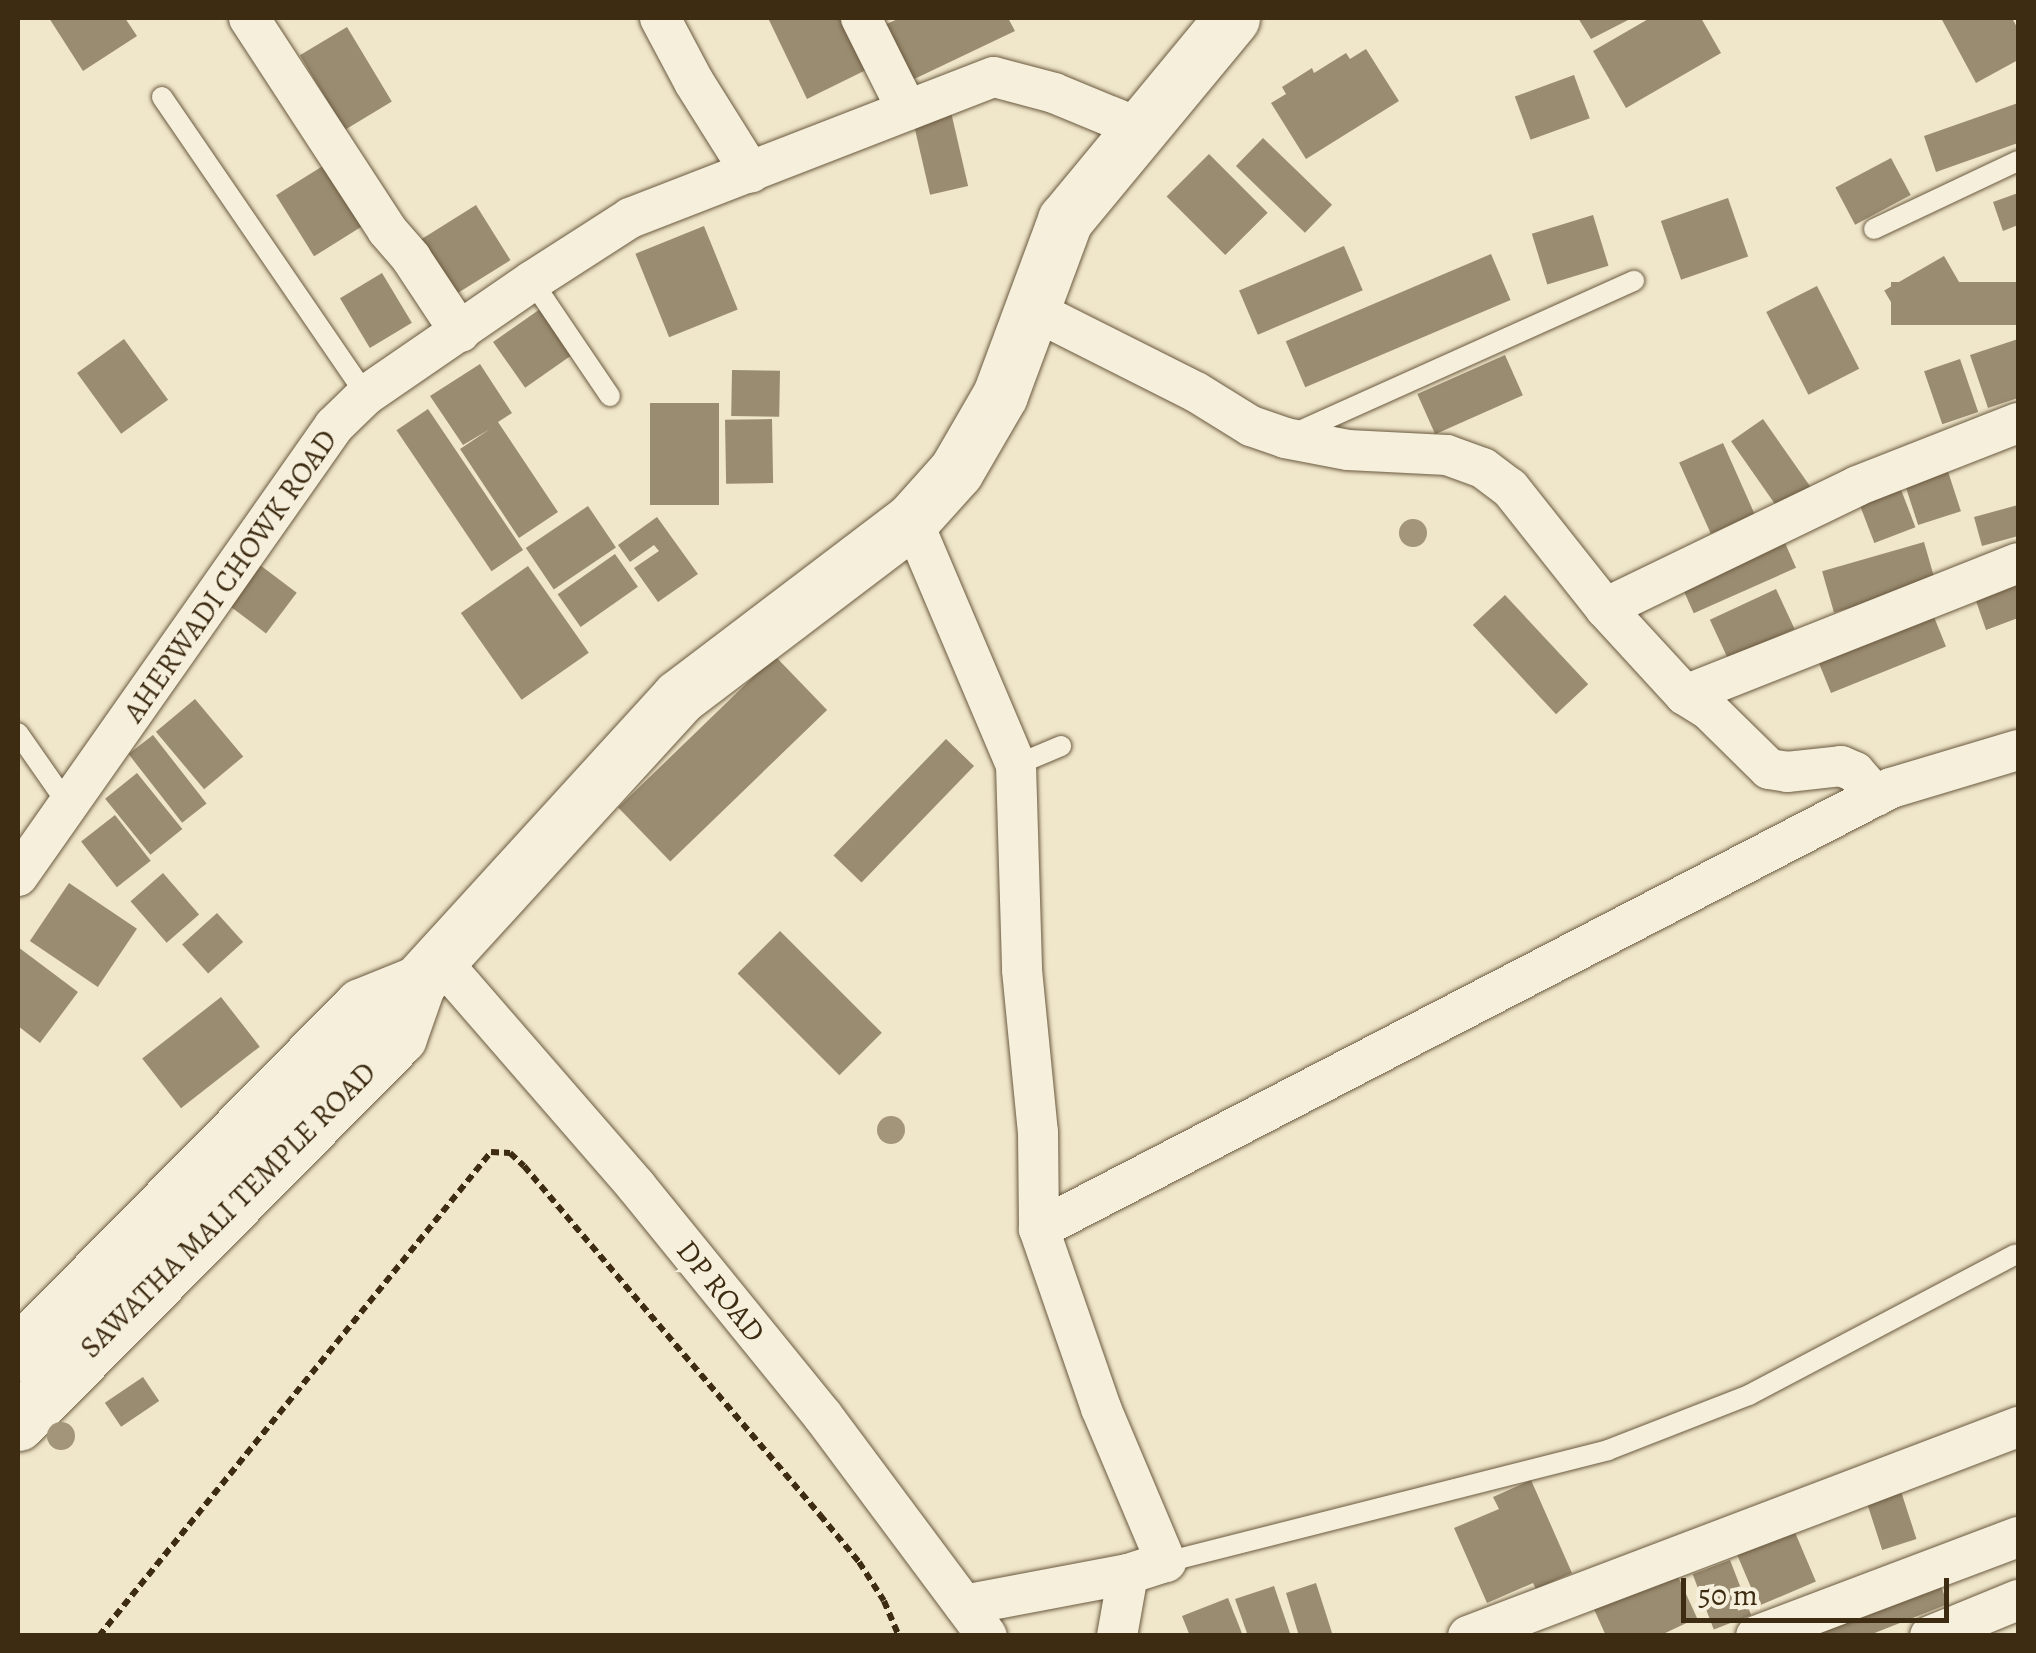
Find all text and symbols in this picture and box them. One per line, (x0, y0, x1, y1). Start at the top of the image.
street label: AHERWADI CHOWK ROAD (115, 423, 345, 729)
street label: SAWATHA MALI TEMPLE ROAD (73, 1055, 383, 1365)
street label: DP ROAD (669, 1233, 773, 1349)
scale bar (1686, 1558, 1954, 1620)
text: 50 m (1698, 1575, 1758, 1615)

